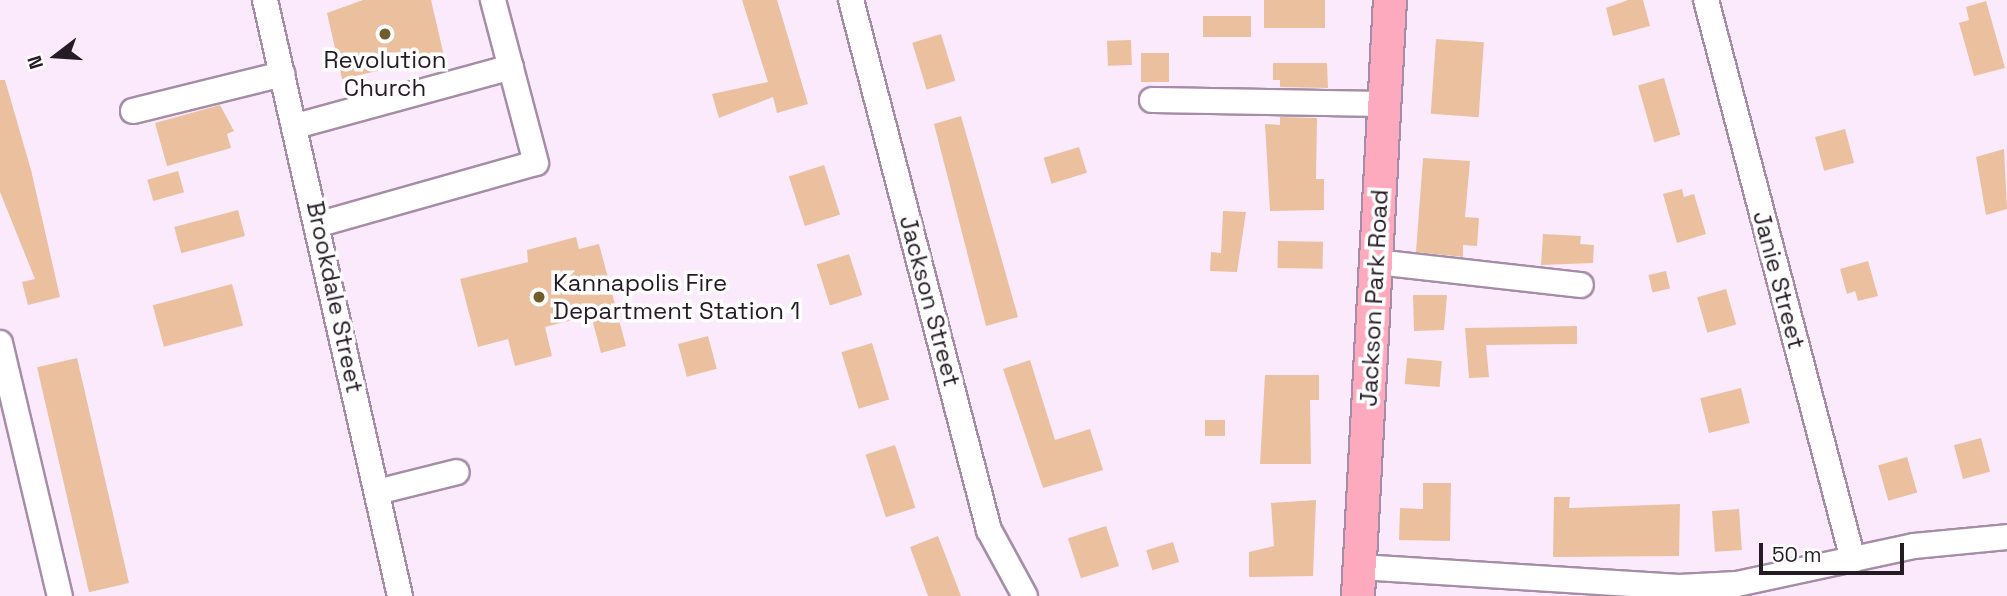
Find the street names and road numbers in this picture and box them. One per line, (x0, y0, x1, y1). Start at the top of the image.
street label: Jackson Park Road (1354, 189, 1394, 407)
street label: Brookdale Street (301, 198, 369, 396)
street label: Janie Street (1747, 208, 1811, 352)
street label: Jackson Street (893, 212, 967, 390)

